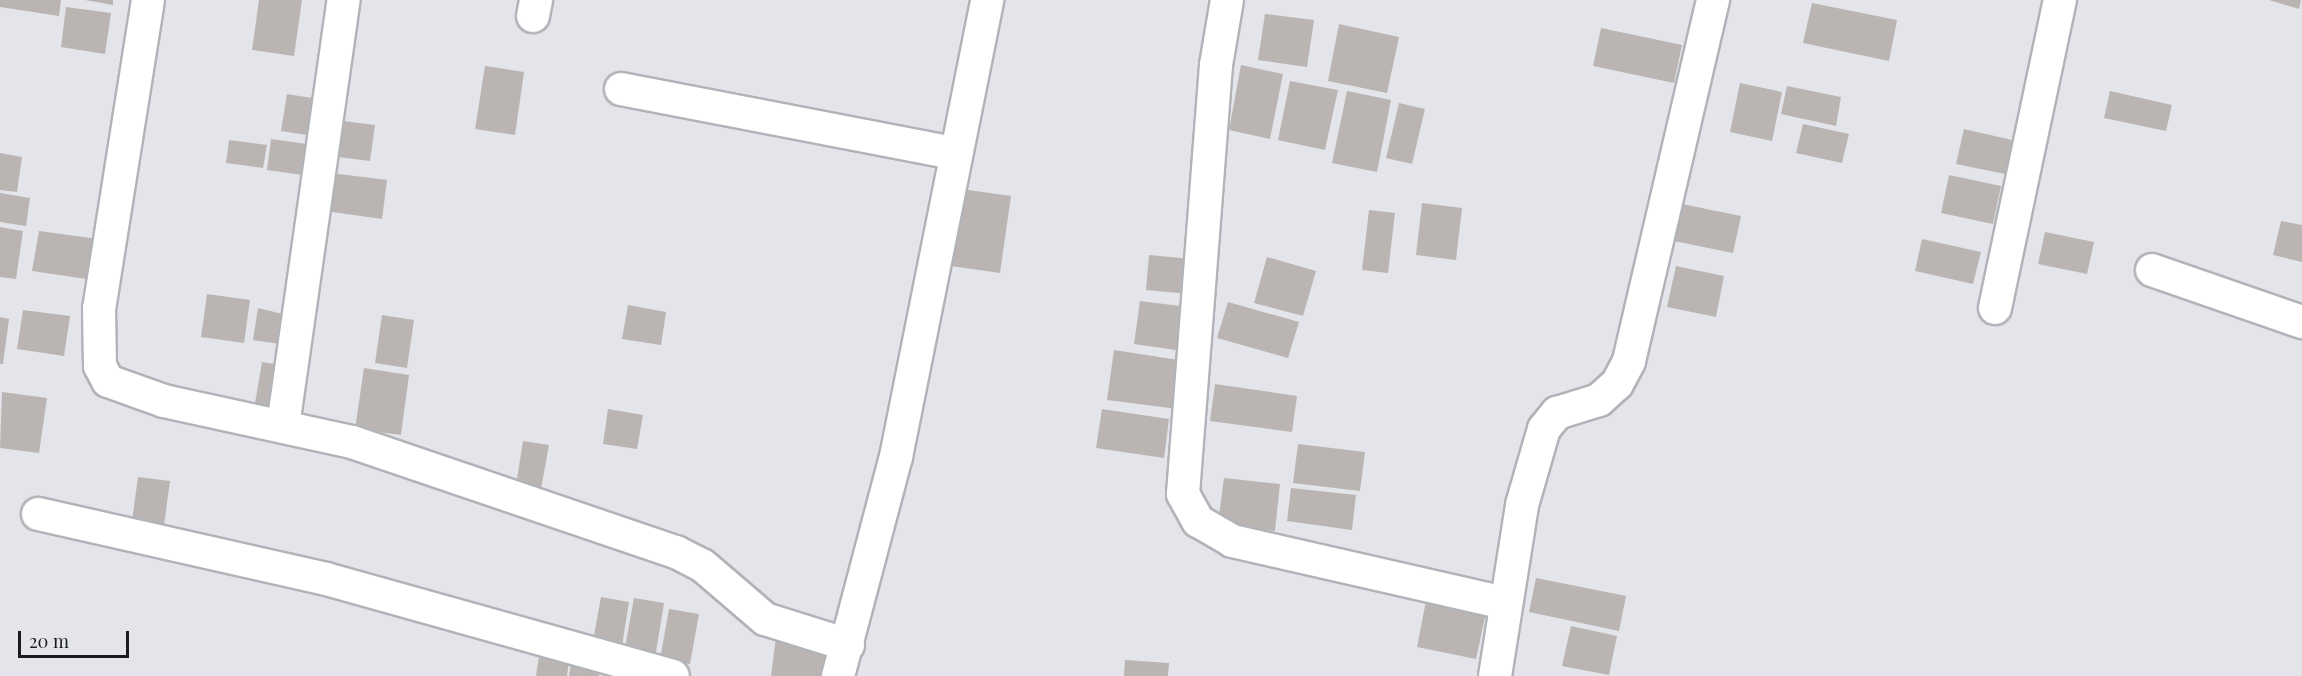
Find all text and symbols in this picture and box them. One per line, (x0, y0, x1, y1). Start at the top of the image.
scale bar (21, 619, 132, 657)
text: 20 m (29, 629, 69, 653)

